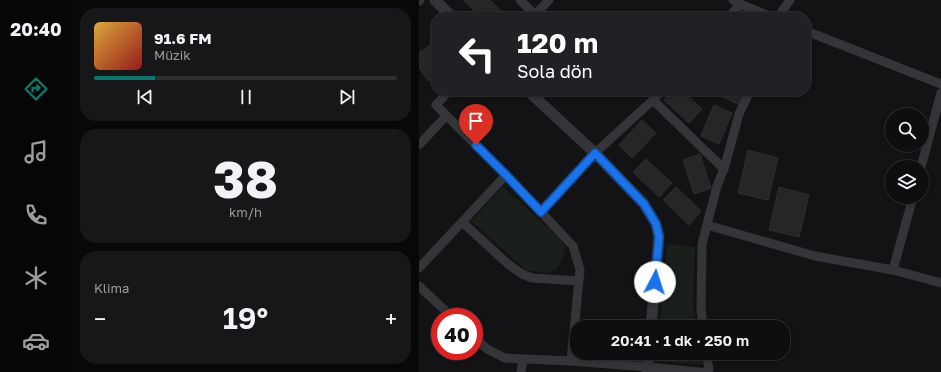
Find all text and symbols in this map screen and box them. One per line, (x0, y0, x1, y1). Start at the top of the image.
text: 20:40 (10, 18, 62, 40)
text: 120 m (517, 26, 598, 59)
icon: left (451, 28, 503, 80)
text: 91.6 FM (154, 29, 212, 47)
text: Müzik (154, 47, 191, 63)
text: Sola dön (517, 60, 593, 82)
icon: directions (22, 75, 50, 103)
icon: previous (134, 86, 156, 108)
icon: pause (235, 86, 257, 108)
icon: next (336, 86, 358, 108)
pin (459, 104, 493, 145)
map controls (885, 108, 929, 204)
button: search (885, 108, 929, 152)
icon: arrive (465, 110, 487, 132)
icon: music (22, 138, 50, 166)
text: 38 (213, 147, 278, 209)
button: layers (885, 160, 929, 204)
icon: phone (22, 201, 50, 229)
text: km/h (229, 204, 262, 220)
position arrow (634, 261, 676, 303)
icon: climate (22, 264, 50, 292)
text: Klima (94, 280, 129, 296)
text: 19° (223, 300, 268, 336)
text: − (94, 305, 106, 332)
text: + (385, 305, 397, 332)
speed limit sign: 40 (431, 308, 483, 360)
icon: car (22, 327, 50, 355)
text: 20:41 · 1 dk · 250 m (611, 331, 749, 349)

